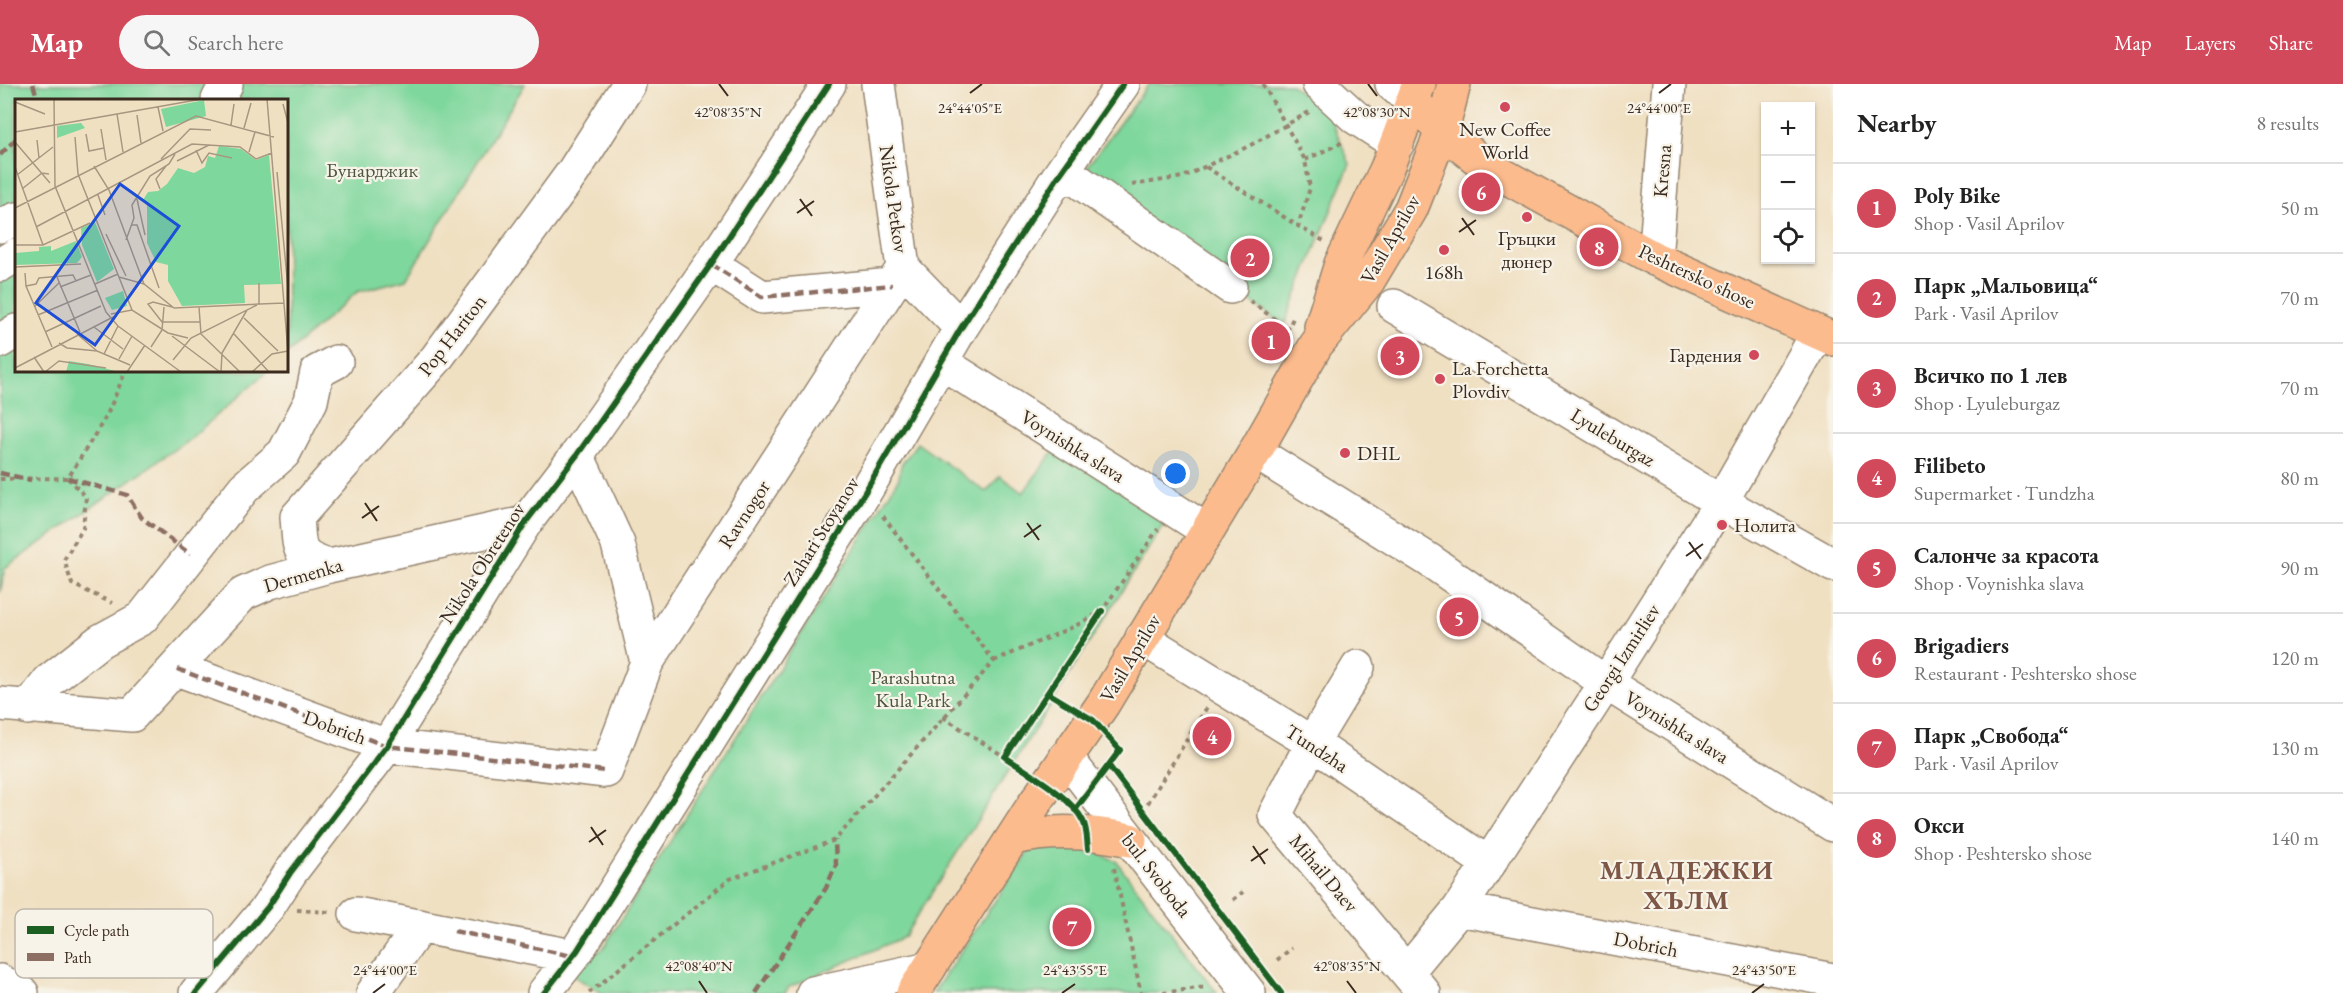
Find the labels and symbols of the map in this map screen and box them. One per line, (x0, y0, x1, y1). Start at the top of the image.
text: 24°44'05"E (938, 98, 1003, 117)
text: 24°44'00"E (1627, 98, 1692, 117)
inset map (15, 99, 288, 372)
marker: New Coffee World (1498, 100, 1512, 114)
text: 42°08'35"N (694, 102, 762, 121)
text: 42°08'30"N (1343, 102, 1411, 121)
place label: New Coffee World (1459, 116, 1551, 165)
street label: Kresna (1647, 143, 1677, 199)
street label: Nikola Petkov (874, 144, 914, 255)
park label: Бунарджик (326, 157, 418, 183)
pin: 6 (1462, 170, 1500, 214)
street label: Vasil Aprilov (1354, 190, 1426, 288)
marker: Гръцки дюнер (1520, 210, 1534, 224)
pin: 8 (1580, 224, 1618, 270)
place label: Гръцки дюнер (1498, 225, 1557, 274)
pin: 2 (1230, 236, 1270, 280)
street label: Peshtersko shose (1634, 238, 1760, 314)
marker: 168h (1437, 243, 1451, 257)
place label: 168h (1424, 259, 1464, 285)
street label: Pop Hariton (412, 289, 492, 381)
pin: 1 (1252, 318, 1290, 364)
pin: 3 (1380, 334, 1420, 378)
place label: Гардения (1669, 342, 1742, 368)
marker: Гардения (1747, 348, 1761, 362)
place label: La Forchetta Plovdiv (1452, 355, 1549, 404)
marker: La Forchetta Plovdiv (1433, 372, 1447, 386)
street label: Lyuleburgaz (1566, 402, 1660, 473)
street label: Voynishka slava (1016, 404, 1130, 488)
place label: DHL (1357, 440, 1400, 466)
marker: DHL (1338, 446, 1352, 460)
your location (1161, 459, 1190, 488)
street label: Zahari Stoyanov (777, 471, 865, 591)
street label: Ravnogor (712, 475, 776, 553)
street label: Nikola Obretenov (433, 497, 531, 629)
place label: Нолита (1734, 512, 1796, 538)
marker: Нолита (1715, 518, 1729, 532)
street label: Dermenka (261, 551, 345, 599)
pin: 5 (1440, 594, 1478, 640)
street label: Georgi Izmirliev (1576, 599, 1666, 717)
street label: Vasil Aprilov (1093, 609, 1167, 707)
park label: Parashutna Kula Park (871, 664, 955, 713)
street label: Voynishka slava (1620, 685, 1734, 769)
street label: Dobrich (300, 704, 370, 750)
pin: 4 (1192, 714, 1232, 758)
street label: Tundzha (1280, 718, 1354, 778)
street label: bul. Svoboda (1116, 828, 1198, 922)
street label: Mihail Daev (1284, 828, 1364, 918)
district label: МЛАДЕЖКИ ХЪЛМ (1600, 853, 1774, 917)
pin: 7 (1052, 904, 1092, 950)
legend (15, 909, 213, 978)
text: Cycle path (64, 920, 129, 941)
street label: Dobrich (1611, 925, 1681, 963)
text: Path (64, 947, 92, 968)
text: 42°08'40"N (665, 956, 733, 975)
text: 42°08'35"N (1313, 956, 1381, 975)
text: 24°44'00"E (353, 960, 418, 979)
text: 24°43'55"E (1043, 960, 1108, 979)
text: 24°43'50"E (1732, 960, 1797, 979)

